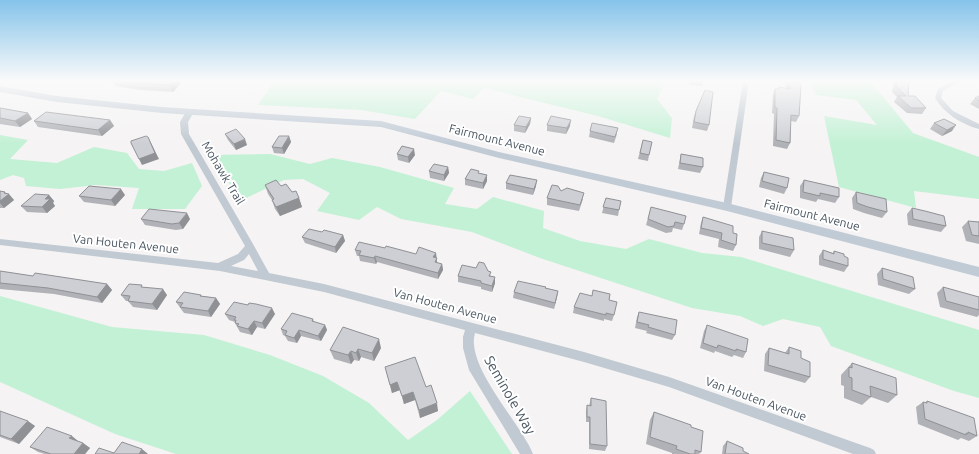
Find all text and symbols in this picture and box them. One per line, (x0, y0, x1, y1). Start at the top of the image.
street label: Fairmount Avenue (448, 121, 546, 158)
street label: Mohawk Trail (199, 139, 247, 207)
street label: Fairmount Avenue (763, 196, 861, 233)
street label: Van Houten Avenue (72, 231, 180, 256)
street label: Van Houten Avenue (392, 285, 498, 326)
street label: Seminole Way (481, 353, 539, 437)
street label: Van Houten Avenue (704, 374, 809, 423)

